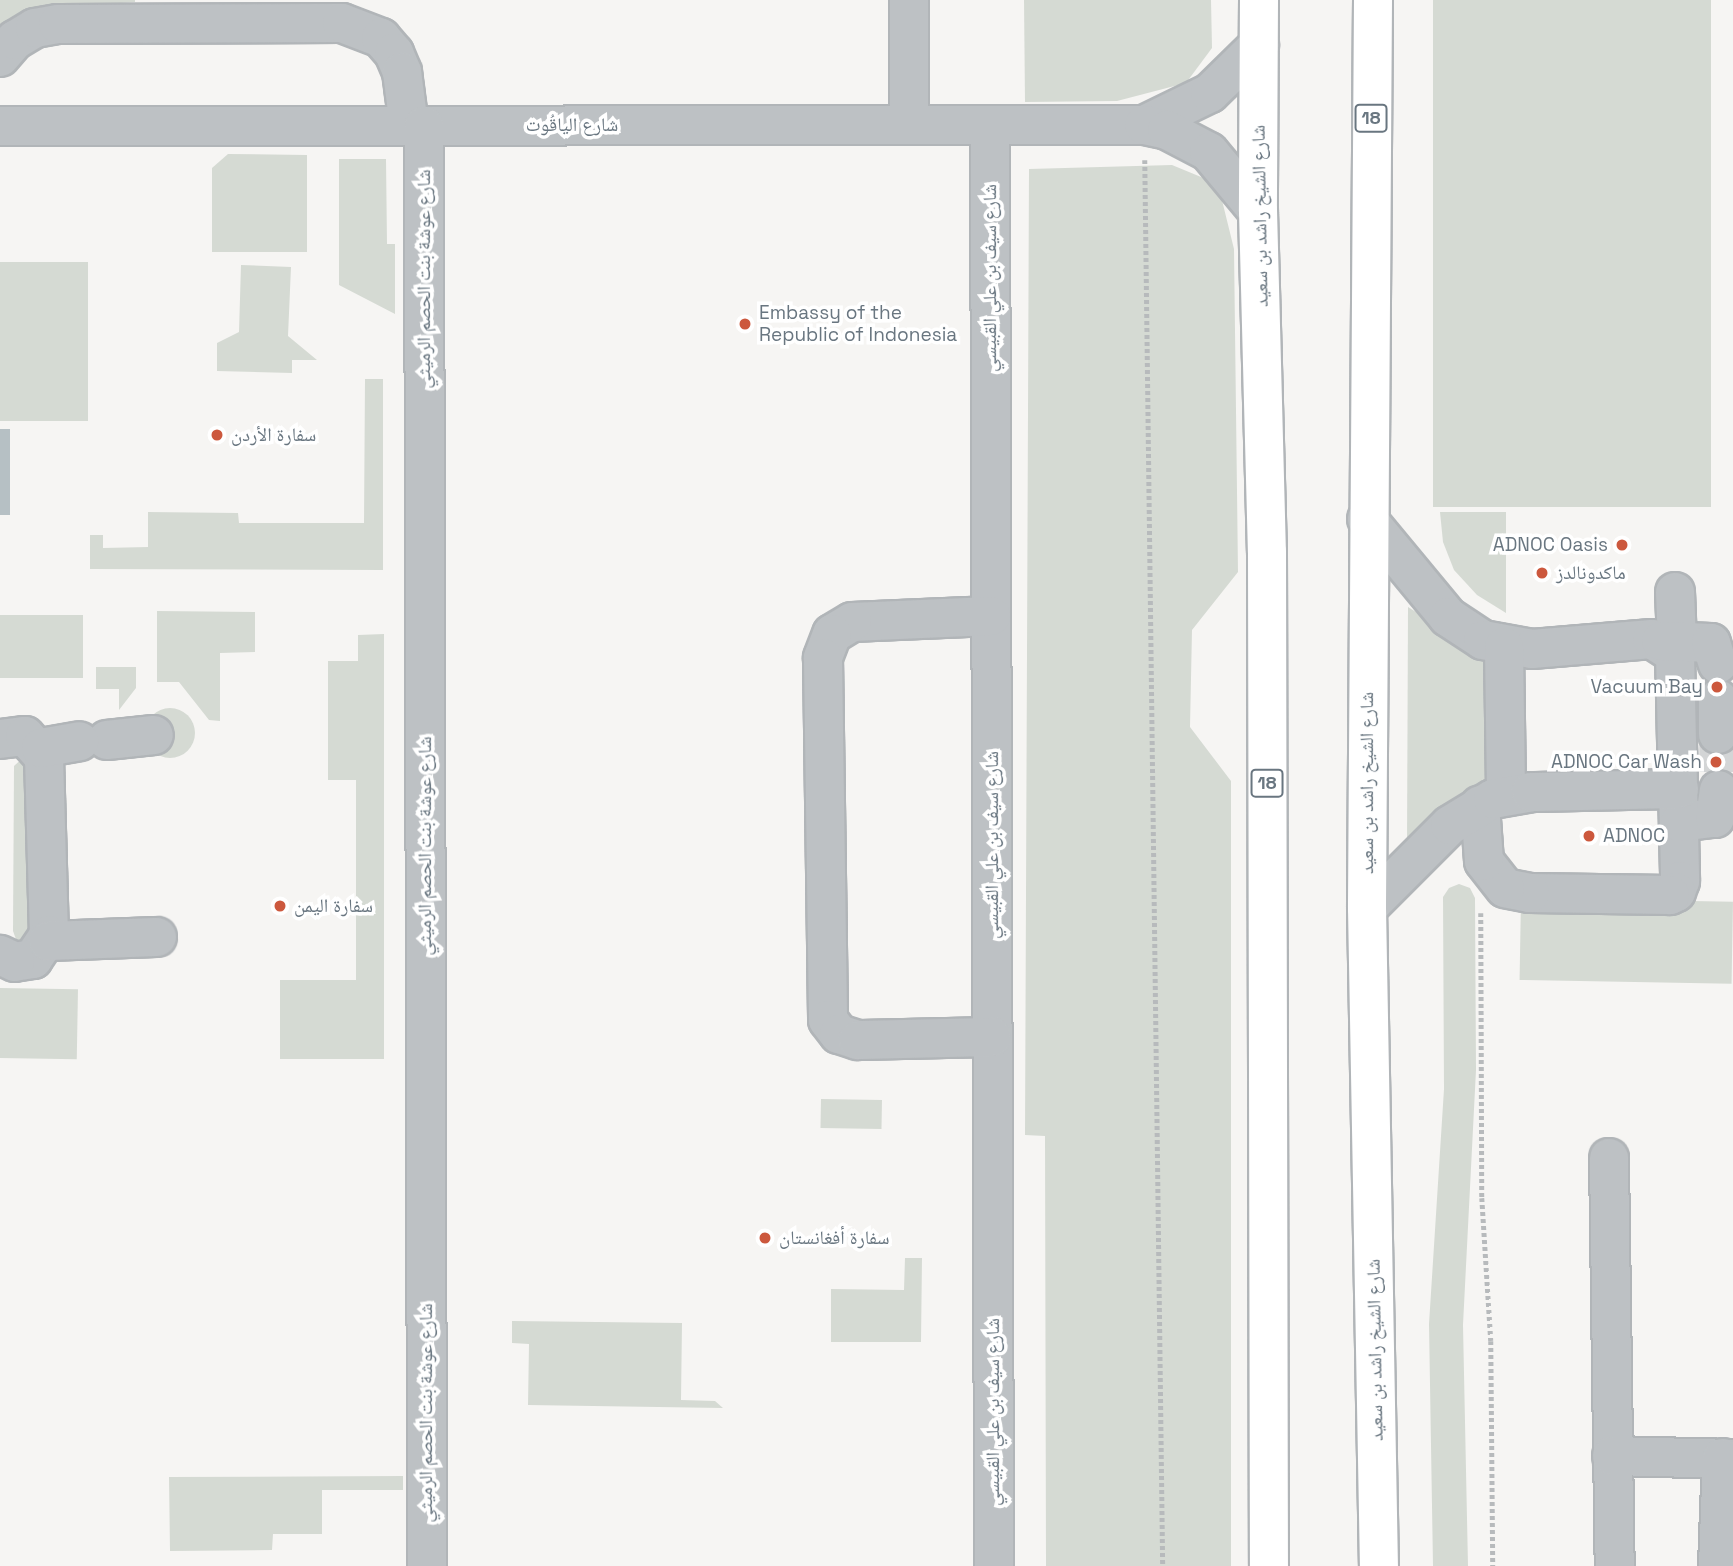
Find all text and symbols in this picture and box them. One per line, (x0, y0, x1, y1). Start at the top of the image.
road number: 18 (1354, 104, 1388, 132)
street label: شارع الياقُوت (526, 114, 618, 136)
street label: شارع الشيخ راشد بن سعيد (1247, 125, 1273, 307)
street label: شارع عوشة بنت الحصم الرميثي (413, 169, 435, 389)
street label: شارع سيف بن علي القبيسي (979, 184, 1001, 372)
place label: Embassy of the Republic of Indonesia (759, 302, 957, 346)
marker: Embassy of the Republic of Indonesia (737, 316, 753, 332)
place label: سفارة الأردن (231, 424, 316, 446)
marker: سفارة الأردن (209, 427, 225, 443)
place label: ADNOC Oasis (1493, 534, 1608, 556)
marker: ADNOC Oasis (1614, 537, 1630, 553)
place label: ماكدونالدز (1556, 562, 1626, 584)
marker: ماكدونالدز (1534, 565, 1550, 581)
place label: Vacuum Bay (1591, 676, 1703, 698)
marker: Vacuum Bay (1709, 679, 1725, 695)
street label: شارع الشيخ راشد بن سعيد (1356, 692, 1378, 874)
street label: شارع عوشة بنت الحصم الرميثي (414, 736, 436, 956)
street label: شارع سيف بن علي القبيسي (981, 751, 1003, 939)
place label: ADNOC Car Wash (1551, 751, 1702, 773)
marker: ADNOC Car Wash (1708, 754, 1724, 770)
road number: 18 (1250, 768, 1284, 798)
place label: ADNOC (1603, 825, 1665, 847)
marker: ADNOC (1581, 828, 1597, 844)
place label: سفارة اليمن (294, 895, 373, 917)
marker: سفارة اليمن (272, 898, 288, 914)
place label: سفارة أفغانستان (779, 1227, 889, 1249)
marker: سفارة أفغانستان (757, 1230, 773, 1246)
street label: شارع الشيخ راشد بن سعيد (1362, 1259, 1388, 1441)
street label: شارع عوشة بنت الحصم الرميثي (415, 1303, 437, 1523)
street label: شارع سيف بن علي القبيسي (982, 1318, 1004, 1506)

